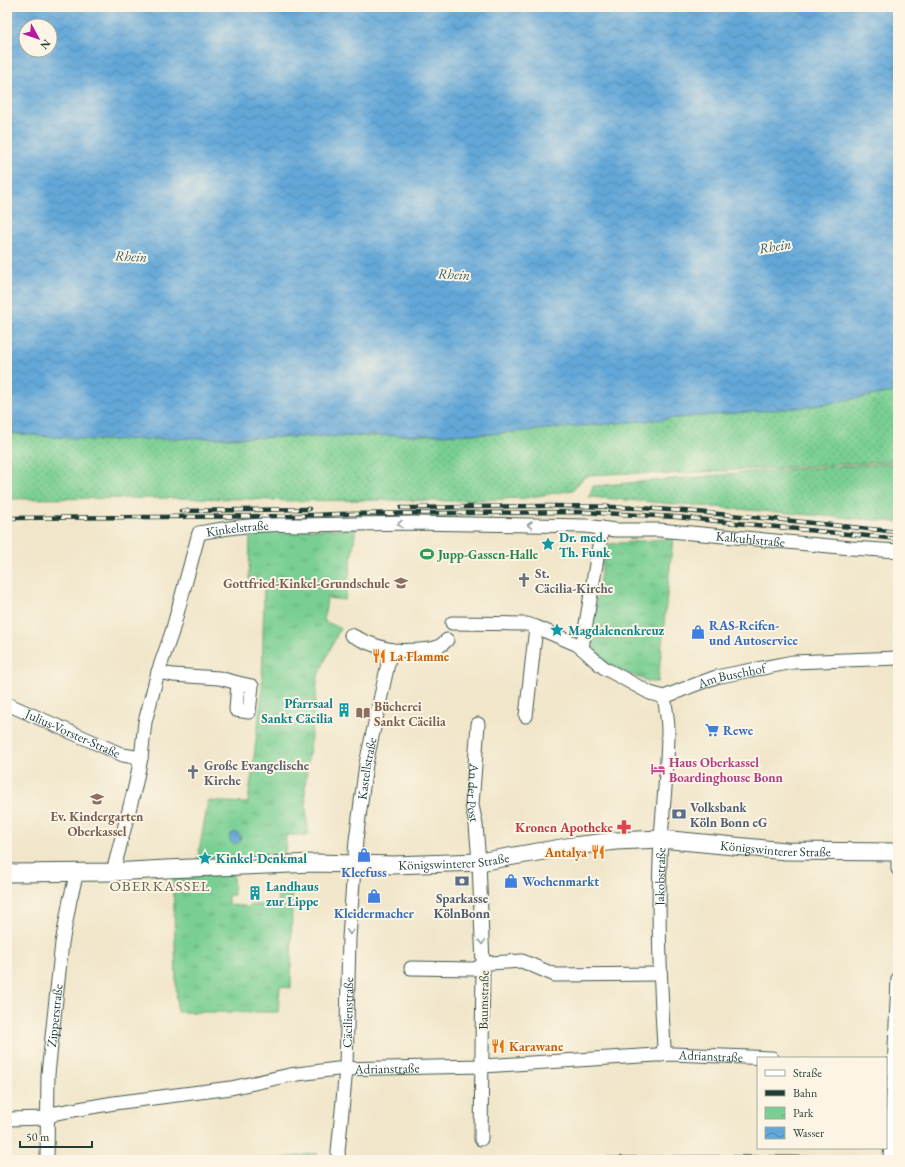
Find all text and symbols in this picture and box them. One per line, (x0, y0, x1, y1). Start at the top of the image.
north arrow (18, 18, 58, 58)
text: N (37, 37, 54, 52)
water label: Rhein (758, 235, 792, 257)
water label: Rhein (114, 246, 148, 266)
water label: Rhein (437, 264, 471, 284)
street label: Kinkelstraße (205, 517, 269, 541)
one-way arrow (397, 520, 403, 528)
one-way arrow (527, 521, 533, 529)
street label: Kalkuhlstraße (715, 527, 786, 551)
place label: Dr. med. Th. Funk (559, 529, 611, 561)
place icon: Dr. med. Th. Funk (540, 536, 556, 552)
sports icon: Jupp-Gassen-Halle (419, 546, 435, 562)
place label: Jupp-Gassen-Halle (436, 546, 539, 563)
place label: St. Cäcilia-Kirche (535, 565, 614, 597)
church icon: St. Cäcilia-Kirche (516, 572, 532, 588)
place label: Gottfried-Kinkel-Grundschule (223, 575, 391, 592)
school or university icon: Gottfried-Kinkel-Grundschule (393, 575, 409, 591)
place label: RAS-Reifen- und Autoservice (709, 617, 798, 649)
place icon: Magdalenenkreuz (549, 622, 565, 638)
place label: Magdalenenkreuz (568, 622, 665, 639)
shop icon: RAS-Reifen- und Autoservice (690, 624, 706, 640)
restaurant icon: La Flamme (371, 648, 387, 664)
place label: La Flamme (390, 648, 450, 665)
street label: Am Buschhof (694, 659, 769, 692)
place label: Pfarrsaal Sankt Cäcilia (261, 695, 333, 727)
place label: Bücherei Sankt Cäcilia (374, 698, 446, 730)
building icon: Pfarrsaal Sankt Cäcilia (336, 702, 352, 718)
street label: Julius-Vorster-Straße (22, 705, 123, 762)
library icon: Bücherei Sankt Cäcilia (355, 705, 371, 721)
supermarket icon: Rewe (704, 722, 720, 738)
place label: Rewe (723, 722, 754, 739)
street label: Kastellstraße (353, 736, 381, 801)
place label: Haus Oberkassel Boardinghouse Bonn (669, 754, 784, 786)
place label: Große Evangelische Kirche (204, 757, 310, 789)
hotel icon: Haus Oberkassel Boardinghouse Bonn (650, 761, 666, 777)
street label: An der Post (463, 762, 483, 823)
church icon: Große Evangelische Kirche (185, 764, 201, 780)
school or university icon: Ev. Kindergarten Oberkassel (89, 791, 105, 807)
place label: Volksbank Köln Bonn eG (690, 799, 768, 831)
bank icon: Volksbank Köln Bonn eG (671, 806, 687, 822)
place label: Ev. Kindergarten Oberkassel (51, 808, 144, 840)
place label: Kronen Apotheke (515, 819, 614, 836)
pharmacy icon: Kronen Apotheke (616, 819, 632, 835)
street label: Königswinterer Straße (719, 837, 831, 860)
place label: Antalya (544, 844, 587, 861)
restaurant icon: Antalya (590, 844, 606, 860)
shop icon: Kleefuss (356, 847, 372, 863)
street label: Jakobstraße (651, 847, 670, 907)
street label: Königswinterer Straße (398, 849, 510, 874)
place icon: Kinkel-Denkmal (197, 850, 213, 866)
place label: Kinkel-Denkmal (216, 850, 307, 867)
place label: Kleefuss (341, 864, 387, 881)
bank icon: Sparkasse KölnBonn (454, 873, 470, 889)
shop icon: Wochenmarkt (503, 873, 519, 889)
place label: Wochenmarkt (522, 873, 599, 890)
district label: OBERKASSEL (109, 876, 211, 895)
place label: Landhaus zur Lippe (266, 878, 319, 910)
building icon: Landhaus zur Lippe (247, 885, 263, 901)
shop icon: Kleidermacher (366, 888, 382, 904)
place label: Sparkasse KölnBonn (434, 890, 491, 922)
place label: Kleidermacher (334, 905, 415, 922)
one-way arrow (345, 929, 354, 935)
one-way arrow (478, 939, 486, 945)
street label: Baumstraße (474, 970, 493, 1030)
street label: Cäcilienstraße (338, 977, 357, 1048)
street label: Zipperstraße (43, 983, 67, 1048)
restaurant icon: Karawane (490, 1038, 506, 1054)
place label: Karawane (509, 1038, 564, 1055)
street label: Adrianstraße (677, 1046, 743, 1066)
legend (757, 1057, 887, 1149)
street label: Adrianstraße (354, 1059, 420, 1078)
text: Straße (793, 1065, 822, 1081)
text: Bahn (793, 1085, 818, 1101)
text: Park (793, 1105, 814, 1121)
scale bar (20, 1123, 92, 1149)
text: Wasser (793, 1125, 824, 1141)
text: 50 m (26, 1129, 50, 1145)

